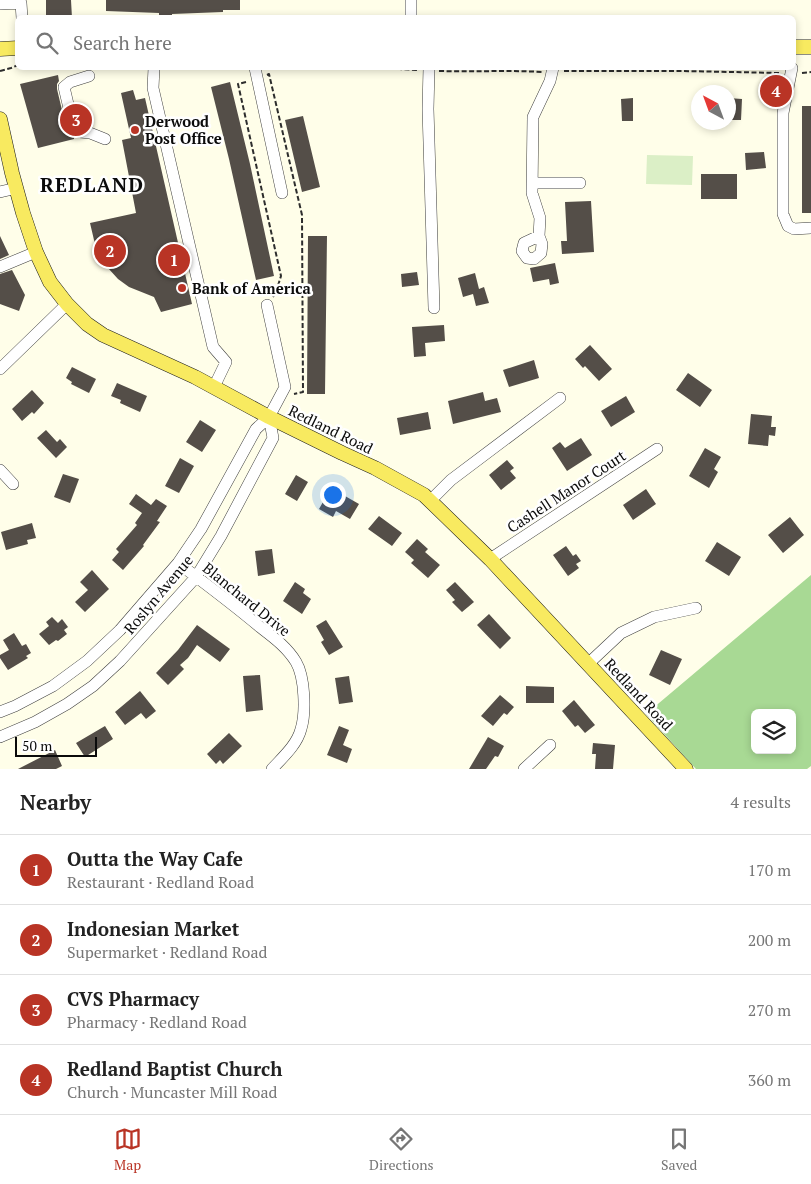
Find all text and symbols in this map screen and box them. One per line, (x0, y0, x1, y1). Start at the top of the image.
search box (15, 15, 796, 70)
icon: search (33, 29, 61, 57)
text: Search here (73, 30, 172, 55)
pin: 4 (760, 72, 792, 110)
north arrow (691, 85, 736, 130)
pin: 3 (60, 101, 92, 139)
place label: Derwood Post Office (145, 111, 222, 148)
marker: Derwood Post Office (129, 124, 141, 136)
district label: REDLAND (40, 171, 144, 198)
pin: 2 (94, 232, 126, 270)
pin: 1 (158, 241, 190, 279)
place label: Bank of America (192, 278, 311, 298)
marker: Bank of America (176, 282, 188, 294)
street label: Redland Road (285, 400, 377, 458)
street label: Cashell Manor Court (503, 445, 629, 537)
your location (320, 482, 346, 508)
street label: Roslyn Avenue (119, 550, 197, 638)
street label: Blanchard Drive (199, 558, 295, 640)
street label: Redland Road (600, 654, 678, 734)
map controls (751, 709, 796, 754)
button: layers (751, 709, 796, 754)
scale bar (15, 734, 98, 757)
text: 50 m (22, 736, 52, 755)
text: Nearby (20, 788, 91, 816)
text: 4 results (731, 791, 791, 813)
text: Outta the Way Cafe (67, 846, 243, 871)
text: 1 (31, 859, 41, 881)
text: 170 m (748, 859, 791, 881)
text: Restaurant · Redland Road (67, 871, 254, 893)
text: Indonesian Market (67, 916, 239, 941)
text: 2 (31, 929, 41, 951)
text: 200 m (748, 929, 791, 951)
text: Supermarket · Redland Road (67, 941, 267, 963)
text: CVS Pharmacy (67, 986, 199, 1011)
text: 3 (31, 999, 41, 1021)
text: 270 m (748, 999, 791, 1021)
text: Pharmacy · Redland Road (67, 1011, 247, 1033)
text: Redland Baptist Church (67, 1056, 282, 1081)
text: 4 (31, 1069, 41, 1091)
text: 360 m (748, 1069, 791, 1091)
text: Church · Muncaster Mill Road (67, 1081, 277, 1103)
tab: Map (114, 1125, 142, 1174)
tab: Directions (369, 1125, 434, 1174)
tab: Saved (661, 1125, 697, 1174)

